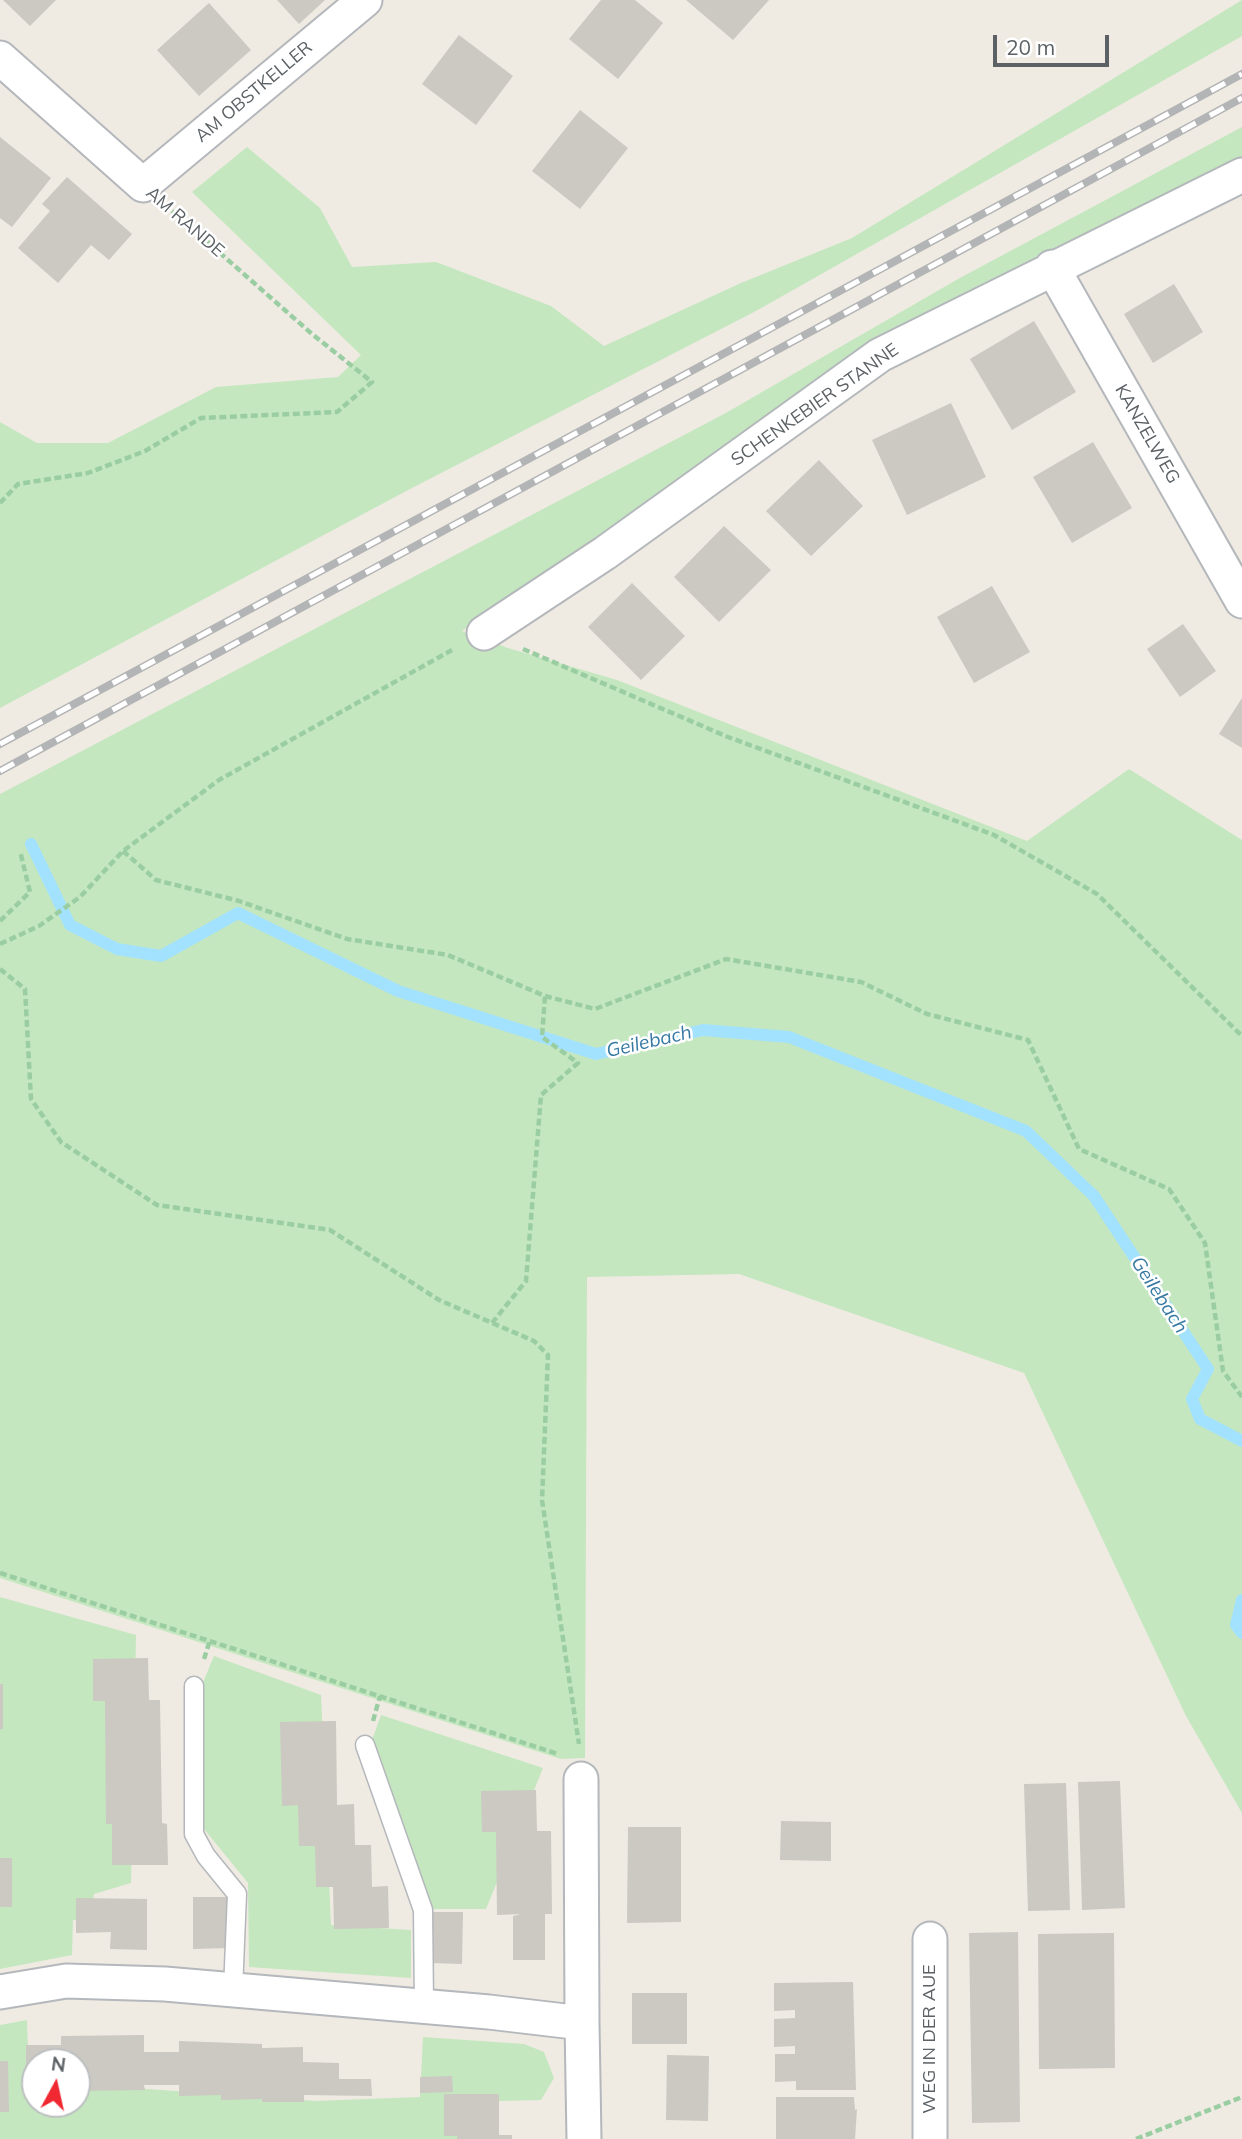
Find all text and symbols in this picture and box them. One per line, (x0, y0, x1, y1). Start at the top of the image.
scale bar (997, 21, 1112, 65)
text: 20 m (1006, 34, 1055, 60)
street label: AM OBSTKELLER (191, 37, 317, 147)
street label: AM RANDE (142, 182, 228, 262)
street label: SCHENKEBIER STANNE (727, 339, 903, 471)
street label: KANZELWEG (1110, 381, 1184, 487)
water label: Geilebach (604, 1021, 694, 1063)
water label: Geilebach (1126, 1252, 1192, 1338)
street label: WEG IN DER AUE (919, 1964, 941, 2114)
north arrow (21, 2048, 91, 2118)
text: N (50, 2051, 67, 2077)

